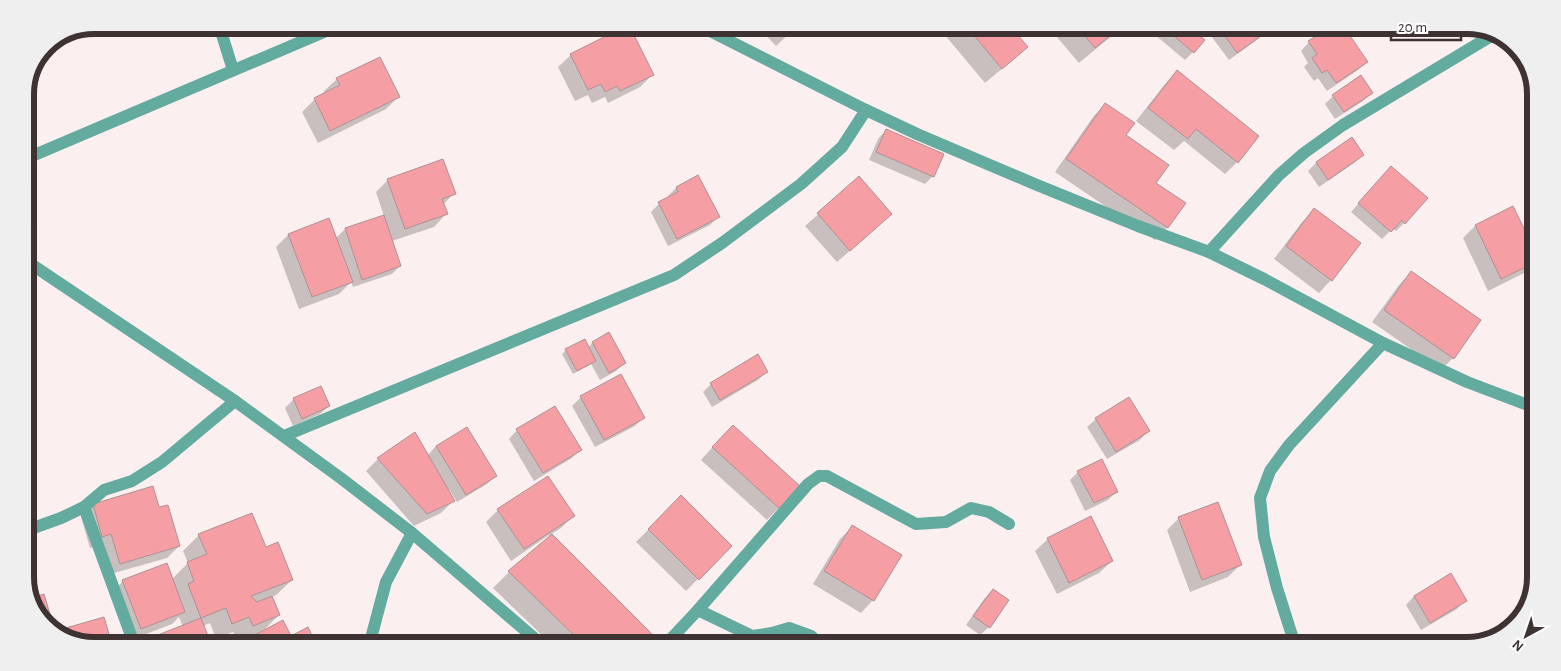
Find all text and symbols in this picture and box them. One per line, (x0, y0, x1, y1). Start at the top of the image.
scale bar (1391, 10, 1461, 42)
text: 20 m (1398, 20, 1427, 35)
north arrow (1501, 611, 1551, 661)
text: N (1510, 637, 1527, 654)

